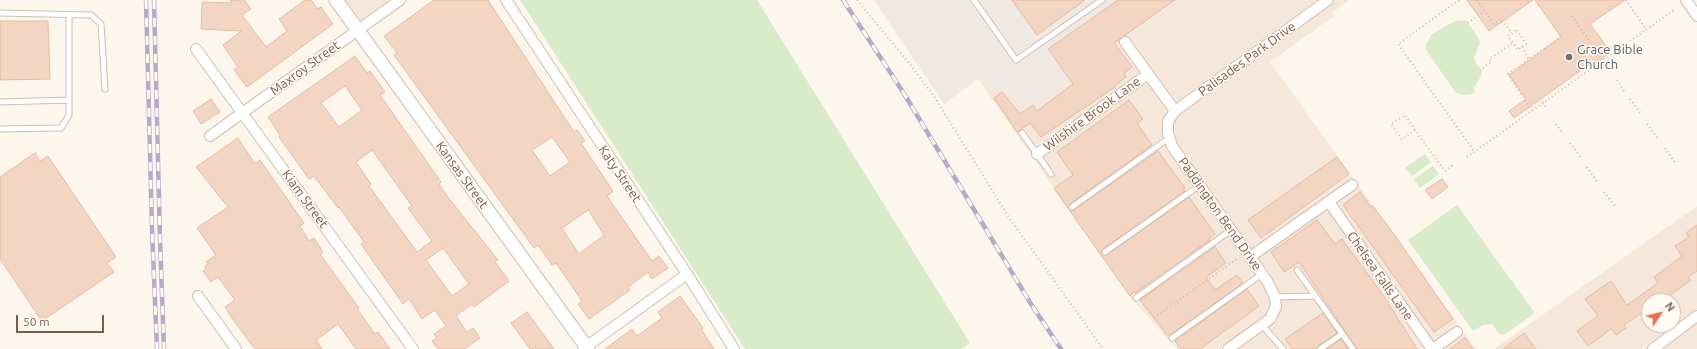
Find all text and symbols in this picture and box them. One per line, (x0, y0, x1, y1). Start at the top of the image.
street label: Palisades Park Drive (1195, 19, 1299, 99)
street label: Maxroy Street (267, 37, 343, 99)
place label: Grace Bible Church (1577, 42, 1643, 73)
marker: Grace Bible Church (1564, 52, 1574, 62)
street label: Wilshire Brook Lane (1041, 74, 1143, 154)
street label: Kansas Street (432, 138, 492, 212)
street label: Katy Street (595, 143, 645, 205)
street label: Paddington Bend Drive (1175, 154, 1265, 274)
street label: Kiam Street (279, 167, 331, 231)
street label: Chelsea Falls Lane (1344, 229, 1416, 323)
north arrow (1641, 293, 1681, 333)
text: N (1663, 300, 1677, 313)
scale bar (18, 307, 106, 333)
text: 50 m (23, 315, 50, 328)

